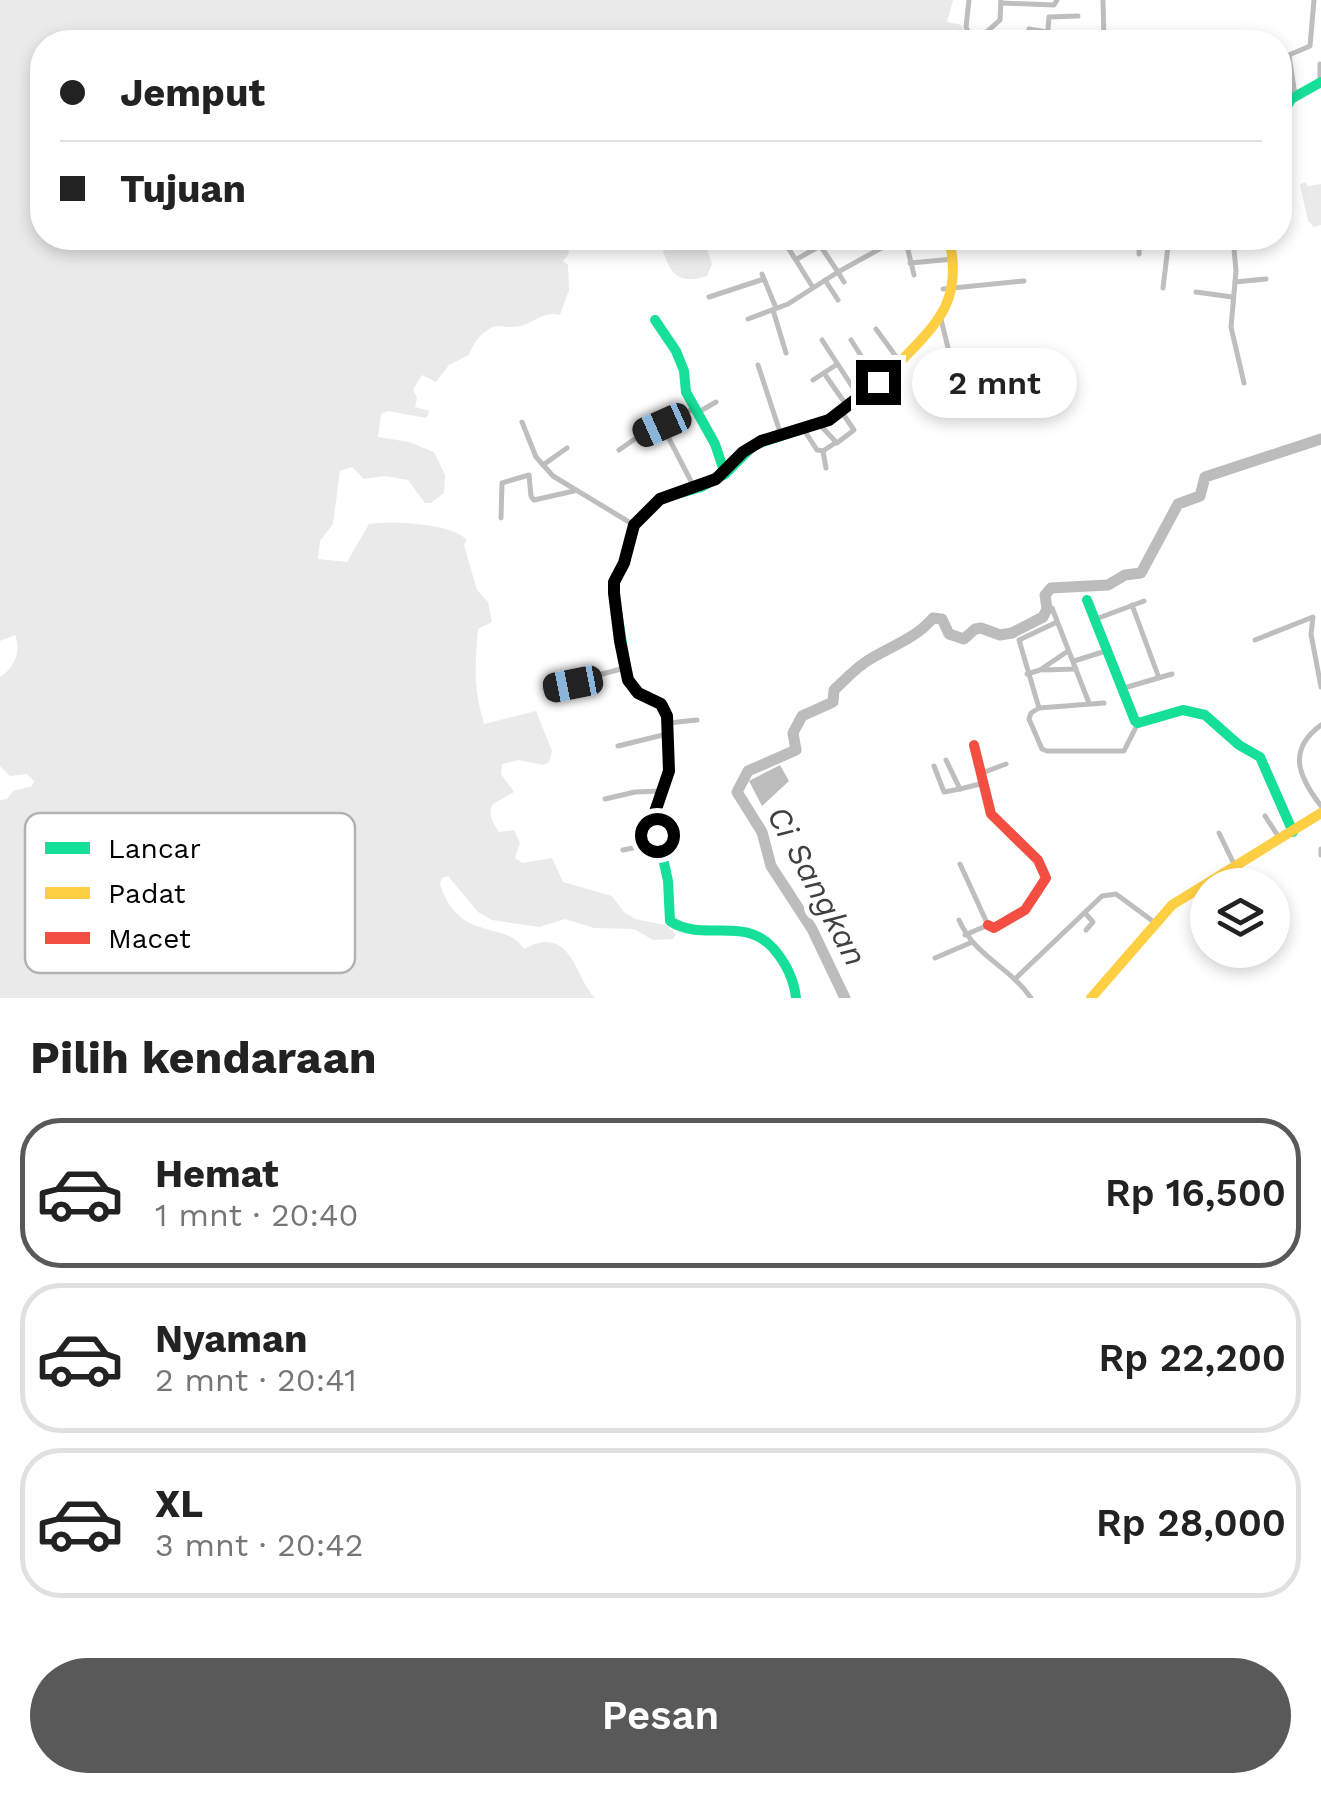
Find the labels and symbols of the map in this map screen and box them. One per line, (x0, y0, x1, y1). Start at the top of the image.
callout: 2 mnt (913, 347, 1078, 417)
route end (856, 360, 901, 405)
car (628, 399, 696, 451)
car (541, 664, 605, 704)
water label: Ci Sangkan (759, 800, 875, 972)
legend (25, 813, 355, 973)
route start (635, 813, 680, 858)
text: Lancar (108, 832, 201, 865)
text: Padat (108, 877, 186, 910)
text: Macet (108, 922, 191, 955)

